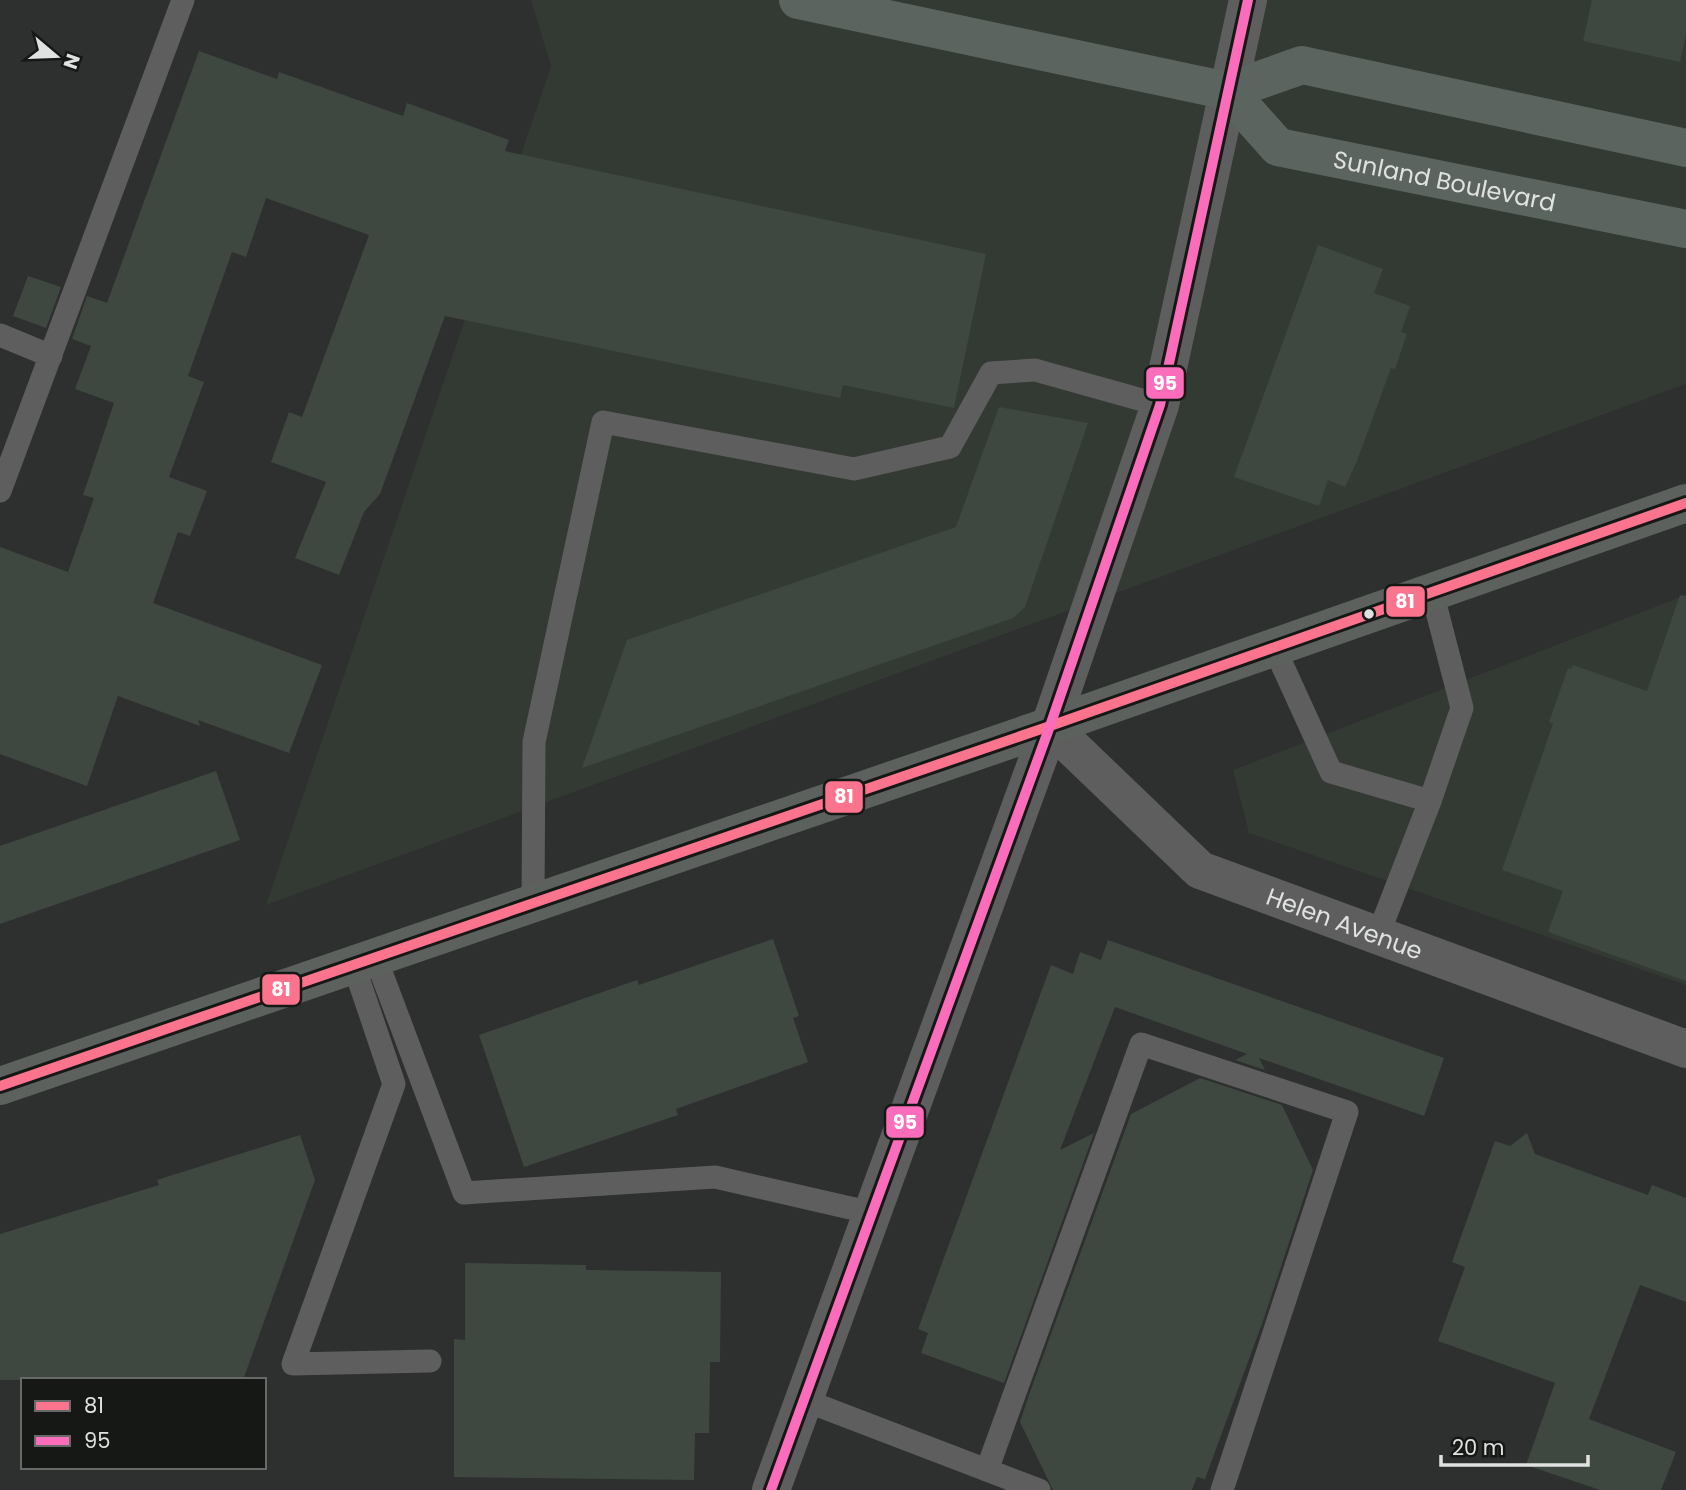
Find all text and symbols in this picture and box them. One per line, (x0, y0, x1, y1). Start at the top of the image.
north arrow (21, 21, 91, 91)
text: N (57, 50, 87, 73)
street label: Sunland Boulevard (1330, 142, 1559, 219)
line badge: 95 (1145, 366, 1185, 400)
text: 95 (1153, 370, 1177, 397)
line badge: 81 (1385, 585, 1426, 618)
text: 81 (1395, 588, 1415, 615)
unlabelled marker (1362, 607, 1376, 621)
line badge: 81 (824, 780, 864, 814)
text: 81 (834, 783, 854, 810)
street label: Helen Avenue (1262, 879, 1427, 967)
line badge: 81 (261, 973, 301, 1006)
text: 81 (271, 976, 291, 1003)
line badge: 95 (885, 1105, 925, 1139)
text: 95 (893, 1109, 917, 1136)
legend (21, 1378, 266, 1469)
text: 81 (84, 1391, 104, 1420)
scale bar (1441, 1424, 1588, 1468)
text: 95 (84, 1426, 110, 1455)
text: 20 m (1452, 1433, 1505, 1462)

